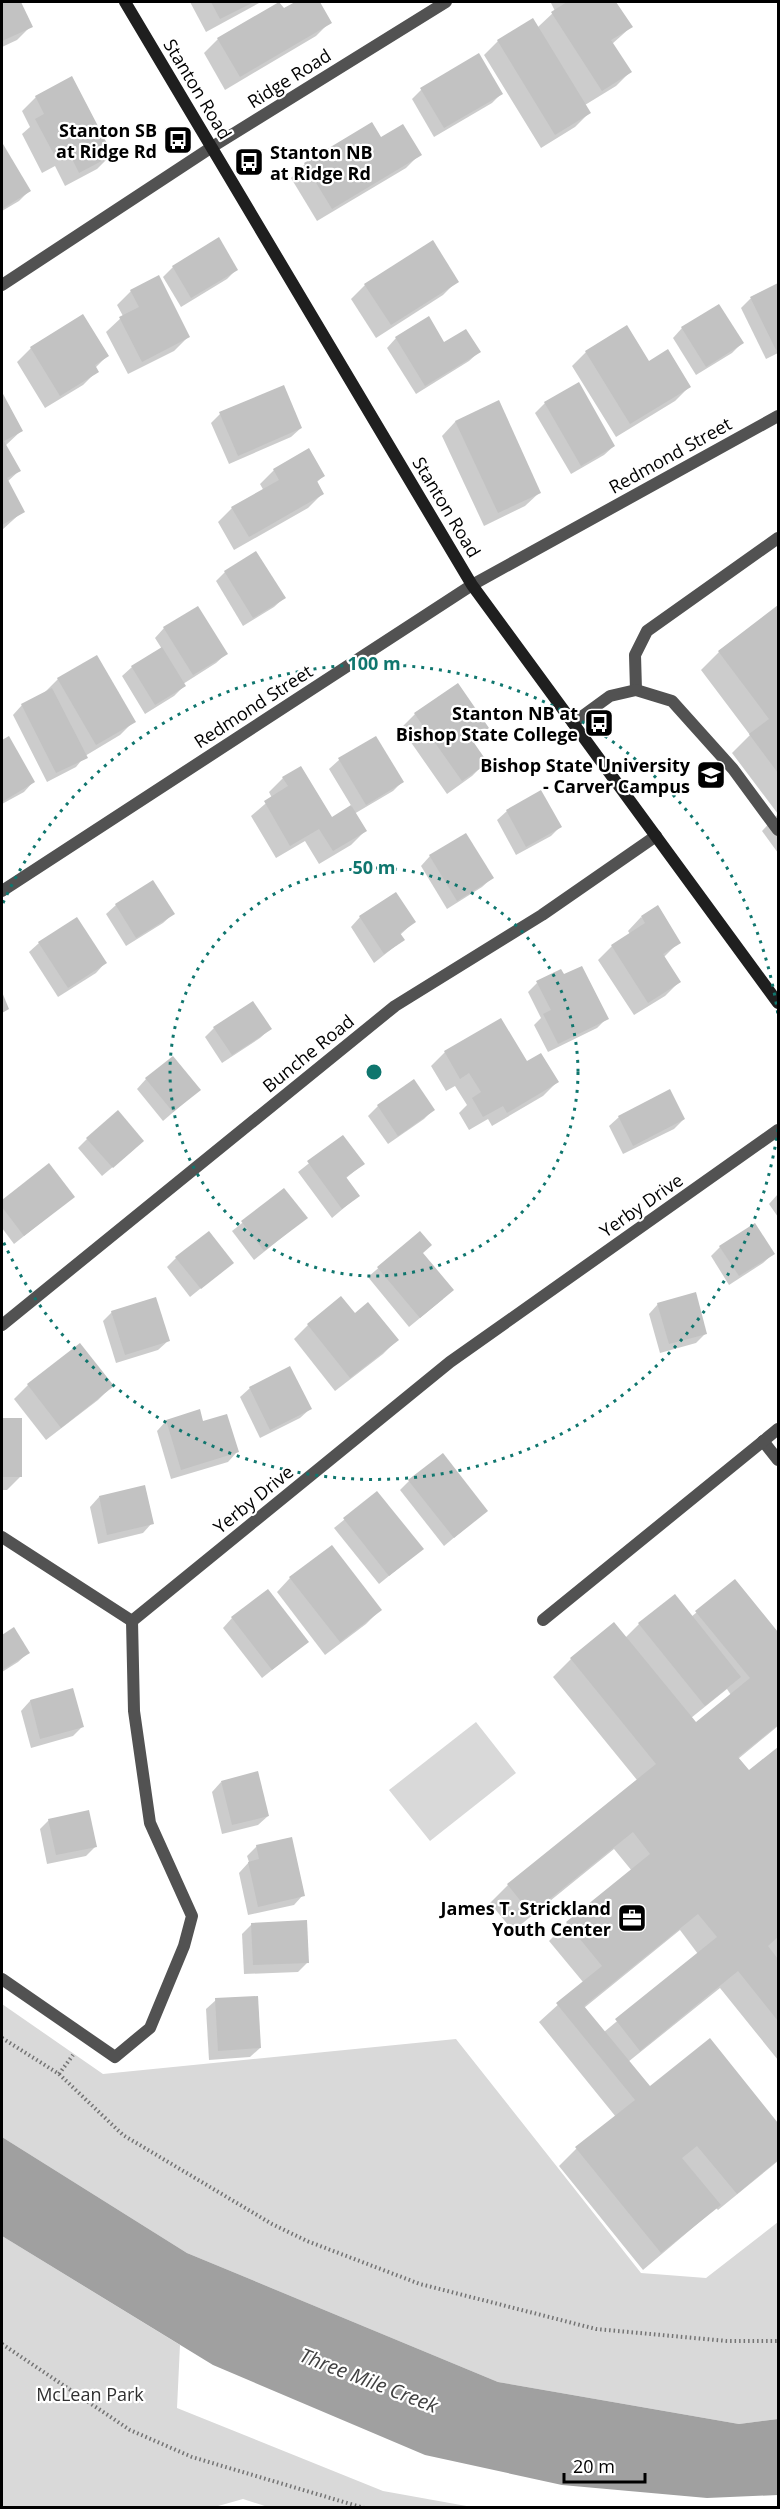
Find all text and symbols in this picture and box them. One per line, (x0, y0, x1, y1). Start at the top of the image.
street label: Stanton Road (159, 34, 237, 144)
street label: Ridge Road (243, 43, 335, 113)
place label: Stanton SB at Ridge Rd (56, 118, 157, 163)
bus stop icon: Stanton SB at Ridge Rd (162, 124, 194, 156)
place label: Stanton NB at Ridge Rd (270, 140, 373, 185)
bus stop icon: Stanton NB at Ridge Rd (233, 146, 265, 178)
street label: Redmond Street (604, 411, 736, 499)
street label: Stanton Road (408, 452, 486, 562)
text: 100 m (347, 651, 401, 675)
street label: Redmond Street (189, 659, 317, 753)
place label: Stanton NB at Bishop State College (396, 701, 578, 746)
bus stop icon: Stanton NB at Bishop State College (583, 707, 615, 739)
place label: Bishop State University - Carver Campus (480, 753, 691, 798)
school or university icon: Bishop State University - Carver Campus (695, 759, 727, 791)
text: 50 m (353, 855, 395, 879)
street label: Bunche Road (257, 1009, 359, 1097)
centre of rings (364, 1062, 384, 1082)
street label: Yerby Drive (595, 1168, 687, 1242)
street label: Yerby Drive (208, 1459, 298, 1539)
place label: James T. Strickland Youth Center (439, 1896, 611, 1941)
office icon: James T. Strickland Youth Center (616, 1902, 648, 1934)
water label: Three Mile Creek (296, 2341, 443, 2419)
park label: McLean Park (36, 2382, 144, 2406)
scale bar (564, 2446, 645, 2484)
text: 20 m (573, 2454, 615, 2478)

